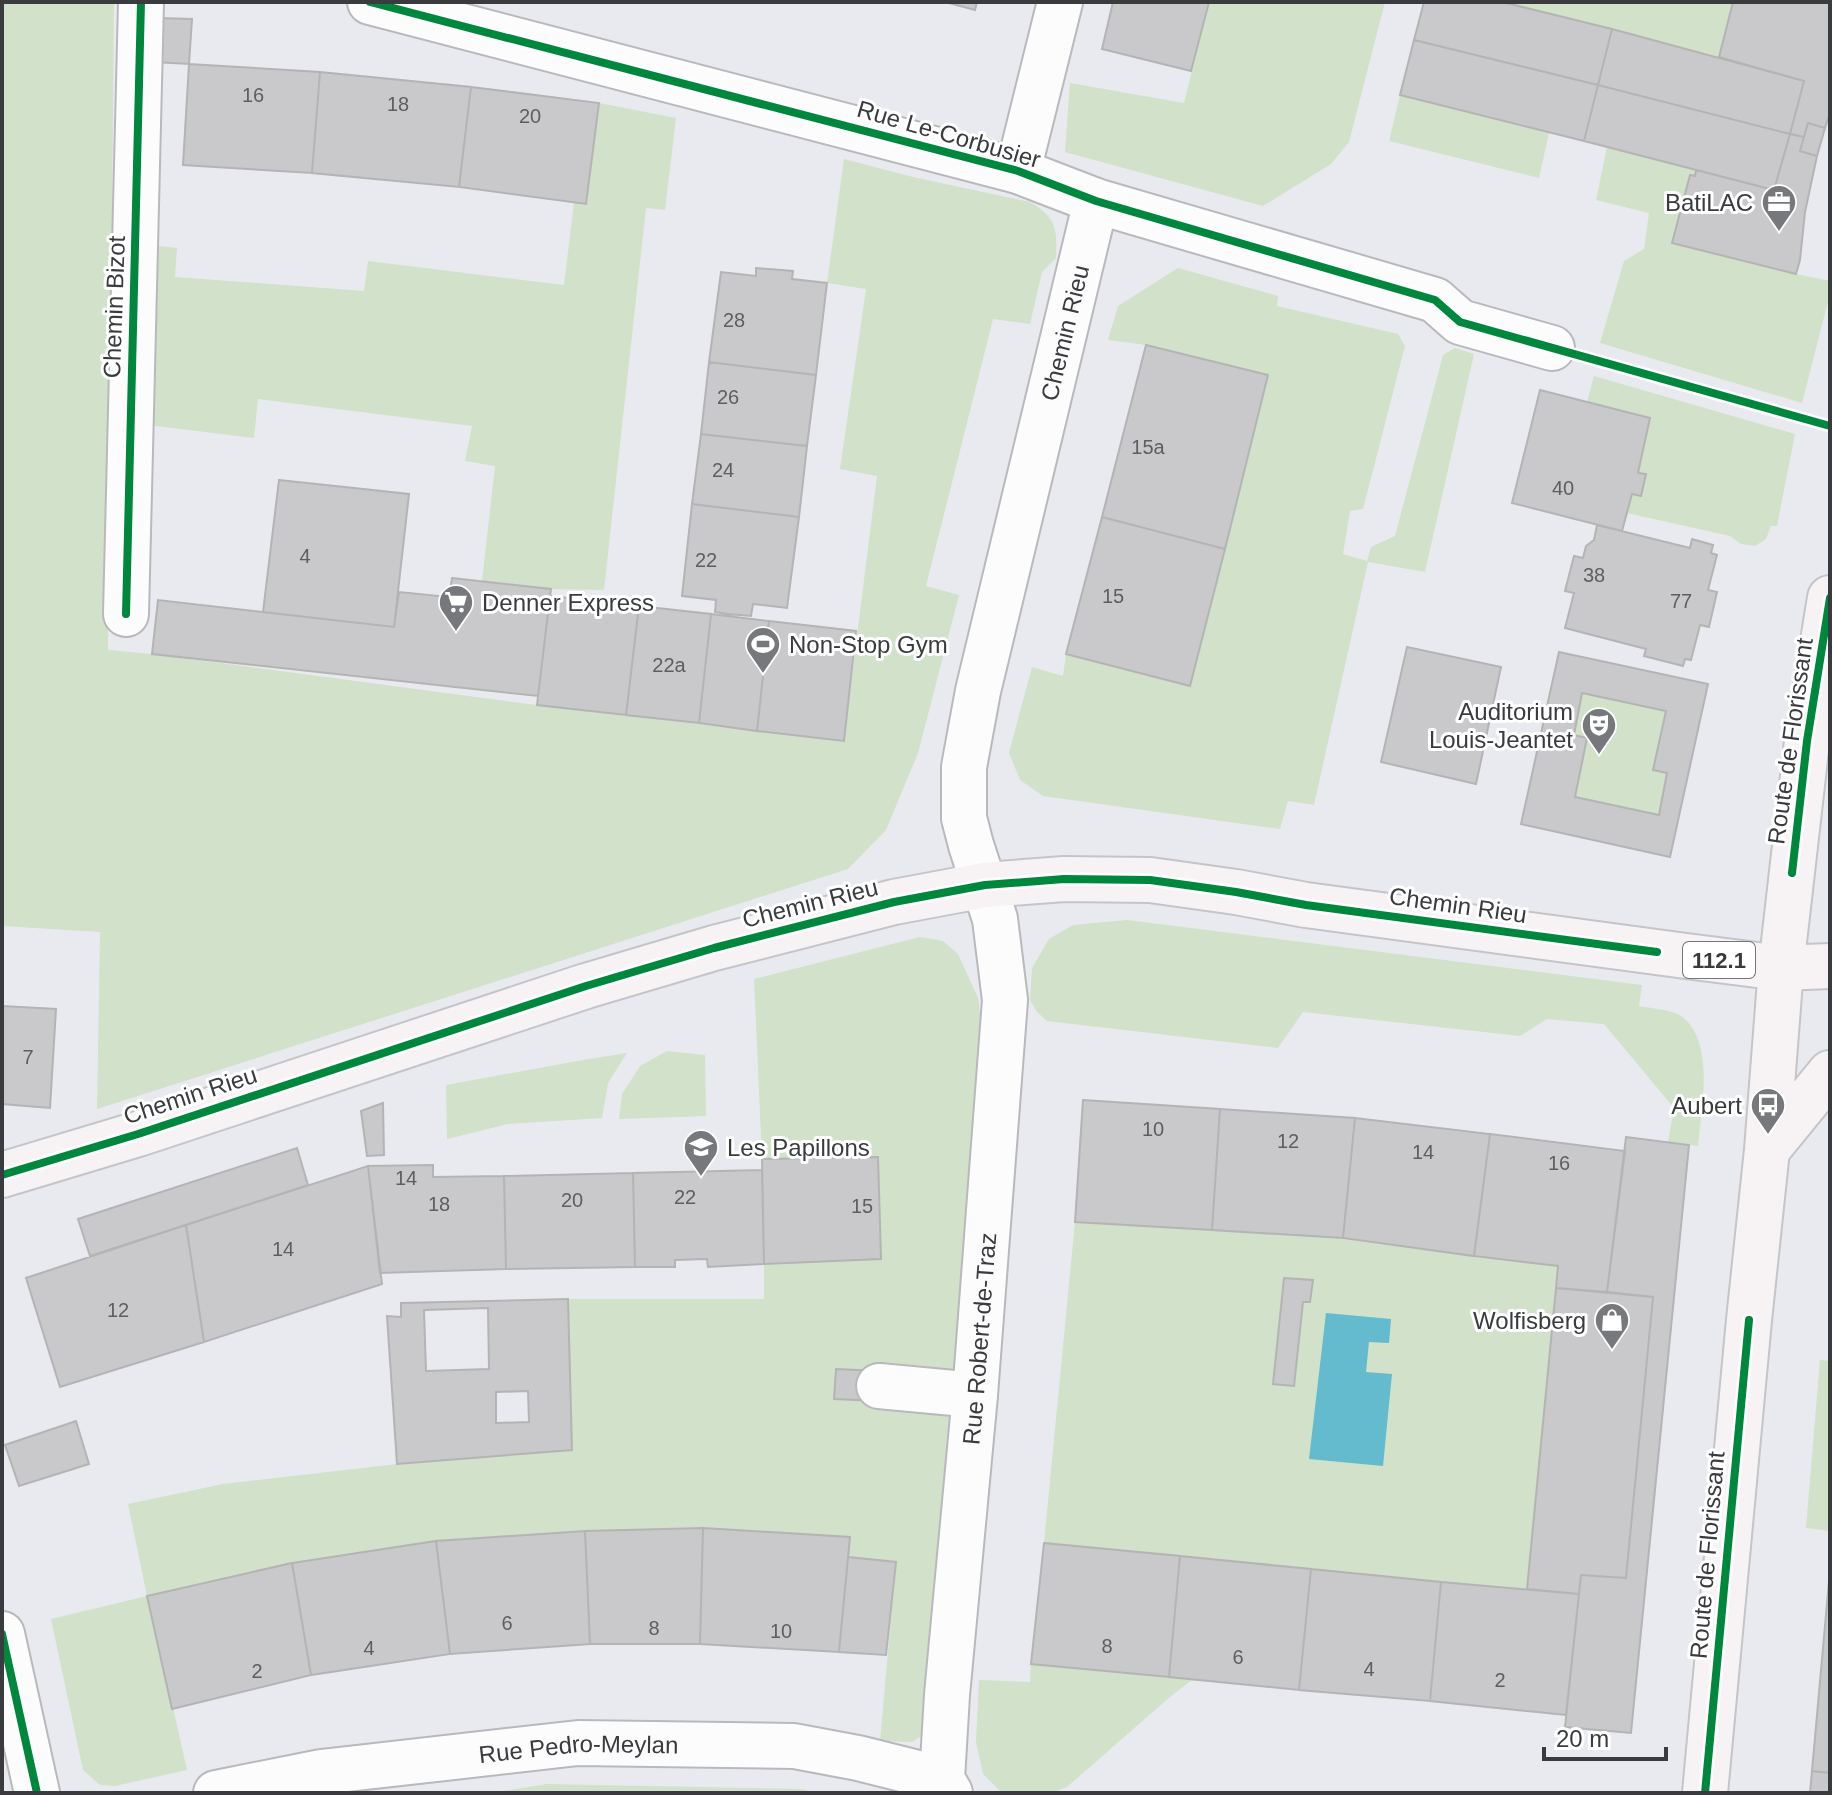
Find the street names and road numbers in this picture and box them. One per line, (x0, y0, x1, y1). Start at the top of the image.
street label: Rue Le-Corbusier (854, 95, 1044, 173)
street label: Chemin Bizot (98, 235, 130, 379)
street label: Chemin Rieu (1035, 262, 1094, 403)
street label: Route de Florissant (1762, 636, 1818, 846)
street label: Chemin Rieu (739, 873, 881, 933)
street label: Chemin Rieu (1387, 882, 1529, 928)
road number: 112.1 (1683, 942, 1755, 978)
street label: Chemin Rieu (120, 1061, 260, 1129)
street label: Rue Robert-de-Traz (957, 1232, 1001, 1446)
street label: Route de Florissant (1684, 1450, 1730, 1660)
street label: Rue Pedro-Meylan (477, 1729, 679, 1768)

